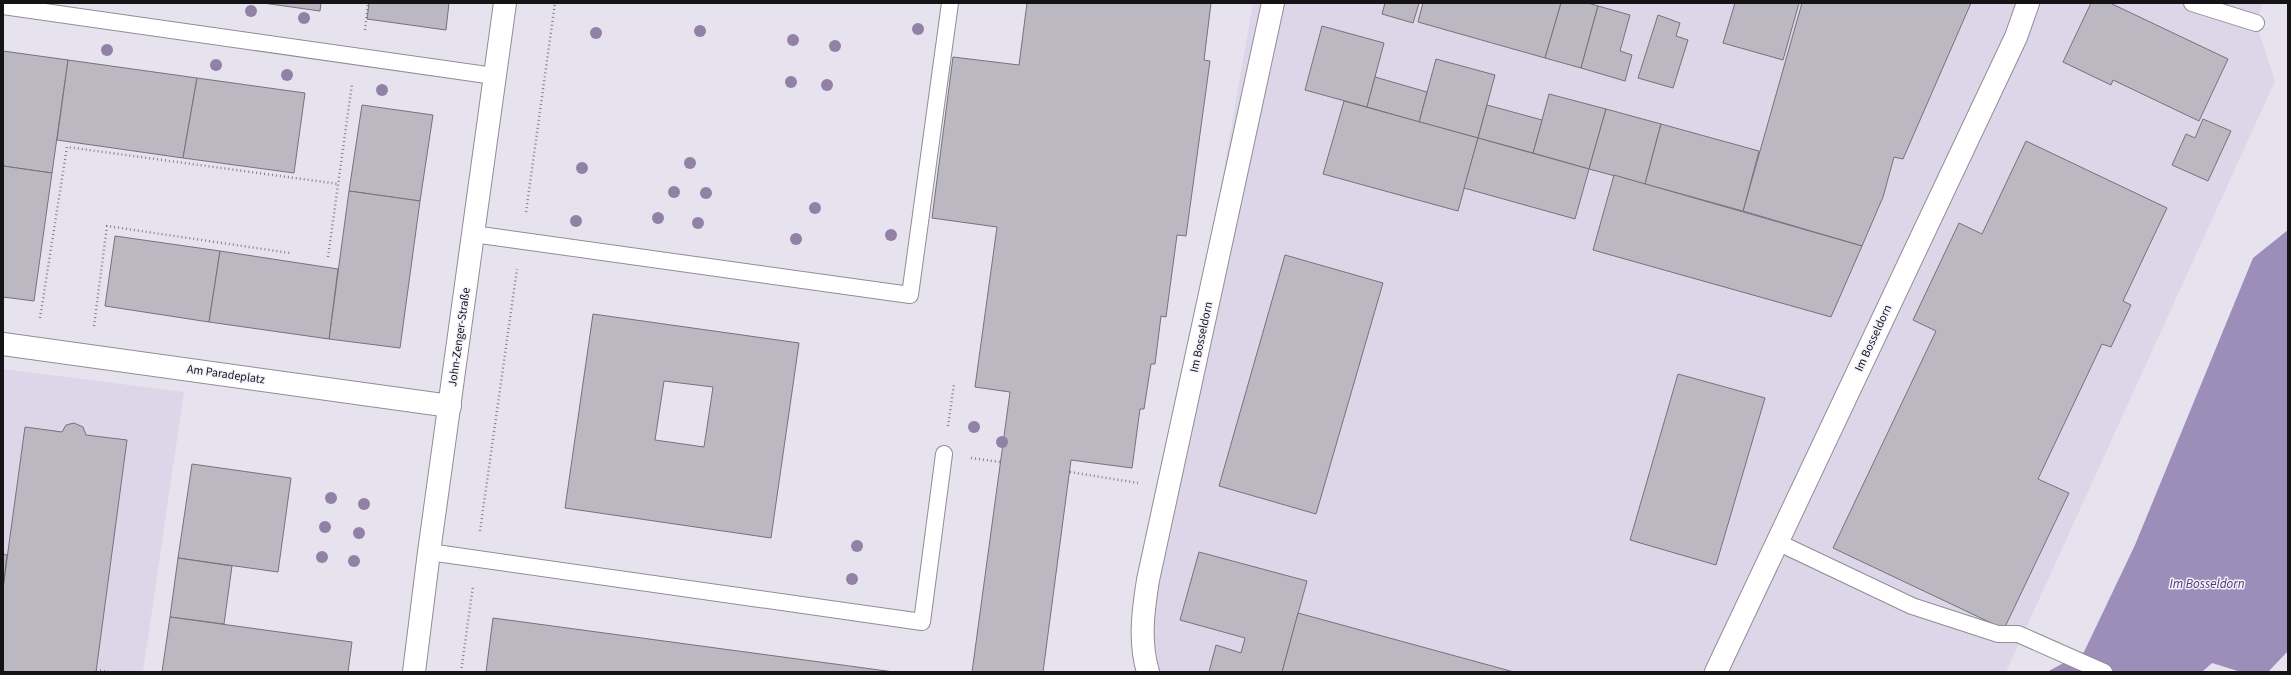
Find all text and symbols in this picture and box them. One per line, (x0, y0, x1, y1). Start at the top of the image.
street label: John-Zenger-Straße (444, 286, 475, 388)
street label: Im Bosseldorn (1186, 300, 1217, 374)
street label: Im Bosseldorn (1851, 302, 1896, 374)
street label: Am Paradeplatz (186, 361, 266, 388)
water label: Im Bosseldorn (2169, 575, 2245, 593)

